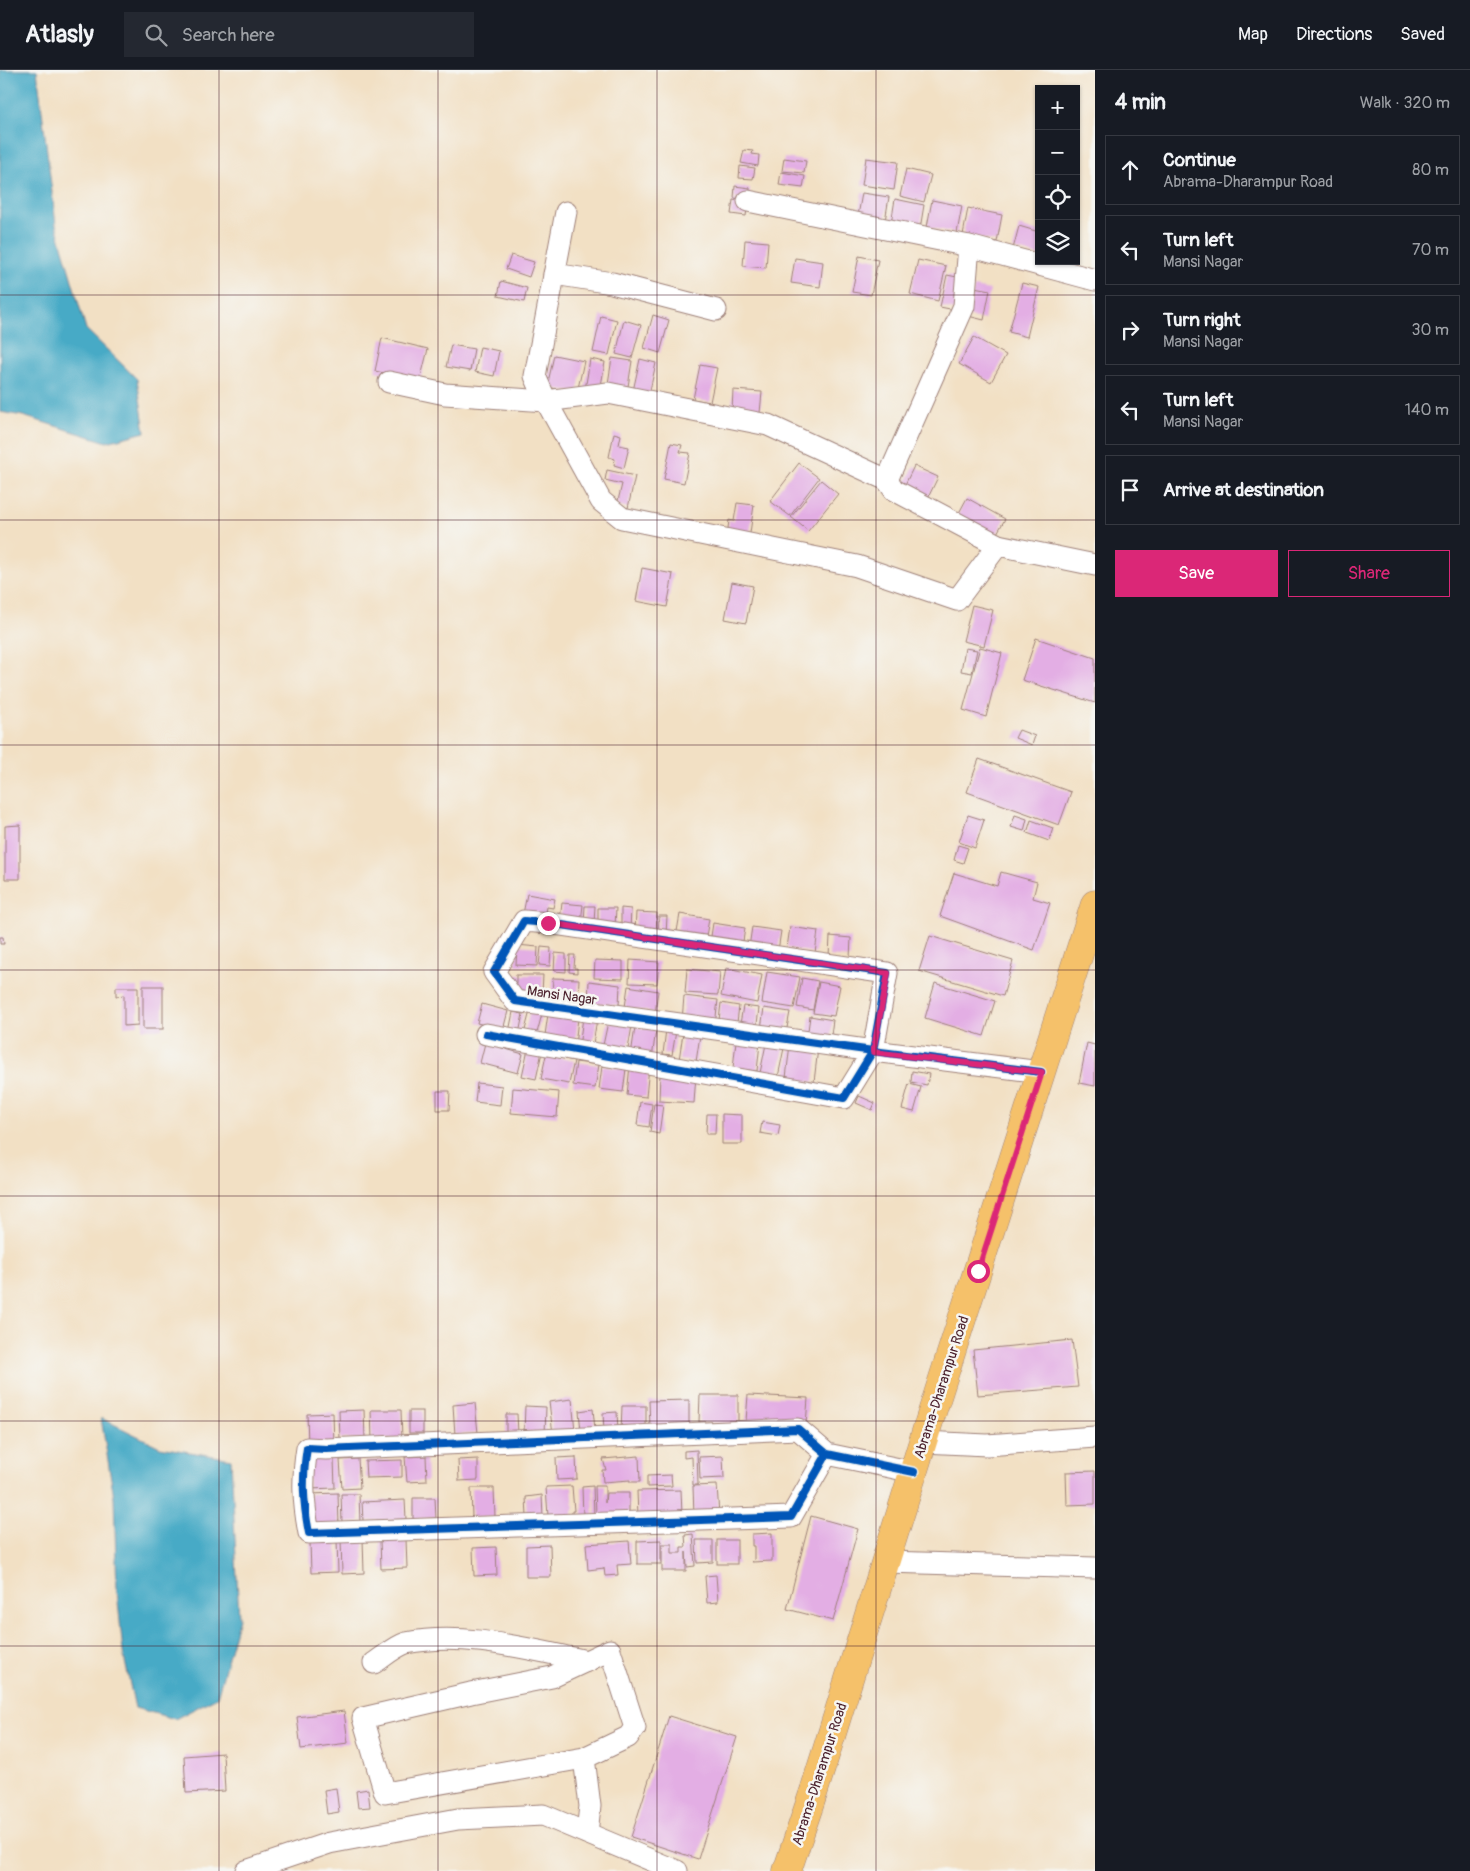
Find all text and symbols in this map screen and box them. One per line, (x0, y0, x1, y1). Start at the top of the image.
search box (124, 12, 474, 57)
text: Atlasly (25, 20, 94, 49)
icon: search (142, 21, 170, 49)
text: Search here (182, 23, 275, 47)
text: Map (1238, 23, 1268, 46)
text: Directions (1296, 23, 1372, 46)
text: Saved (1400, 23, 1445, 46)
map controls (1035, 85, 1080, 265)
button: + (1035, 85, 1080, 130)
text: 4 min (1115, 89, 1166, 116)
text: Walk · 320 m (1360, 93, 1450, 113)
button: − (1035, 130, 1080, 175)
text: Continue (1163, 148, 1236, 172)
icon: ahead (1116, 156, 1144, 184)
text: 80 m (1412, 160, 1449, 180)
text: Abrama-Dharampur Road (1163, 172, 1333, 192)
button: locate (1035, 175, 1080, 220)
button: layers (1035, 220, 1080, 265)
text: Turn left (1163, 228, 1233, 252)
icon: left (1116, 236, 1144, 264)
text: 70 m (1412, 240, 1449, 260)
text: Mansi Nagar (1163, 252, 1243, 272)
text: Turn right (1163, 308, 1241, 332)
icon: right (1116, 316, 1144, 344)
text: 30 m (1411, 320, 1449, 340)
text: Mansi Nagar (1163, 332, 1243, 352)
text: Turn left (1163, 388, 1233, 412)
icon: left (1116, 396, 1144, 424)
text: 140 m (1405, 400, 1449, 420)
text: Mansi Nagar (1163, 412, 1243, 432)
icon: arrive (1116, 476, 1144, 504)
text: Arrive at destination (1163, 478, 1324, 502)
button: Save (1115, 550, 1278, 597)
button: Share (1288, 550, 1450, 597)
route end (537, 912, 560, 935)
street label: Mansi Nagar (526, 982, 598, 1009)
route start (967, 1260, 990, 1283)
street label: Abrama-Dharampur Road (910, 1314, 973, 1461)
street label: Abrama-Dharampur Road (788, 1701, 851, 1848)

